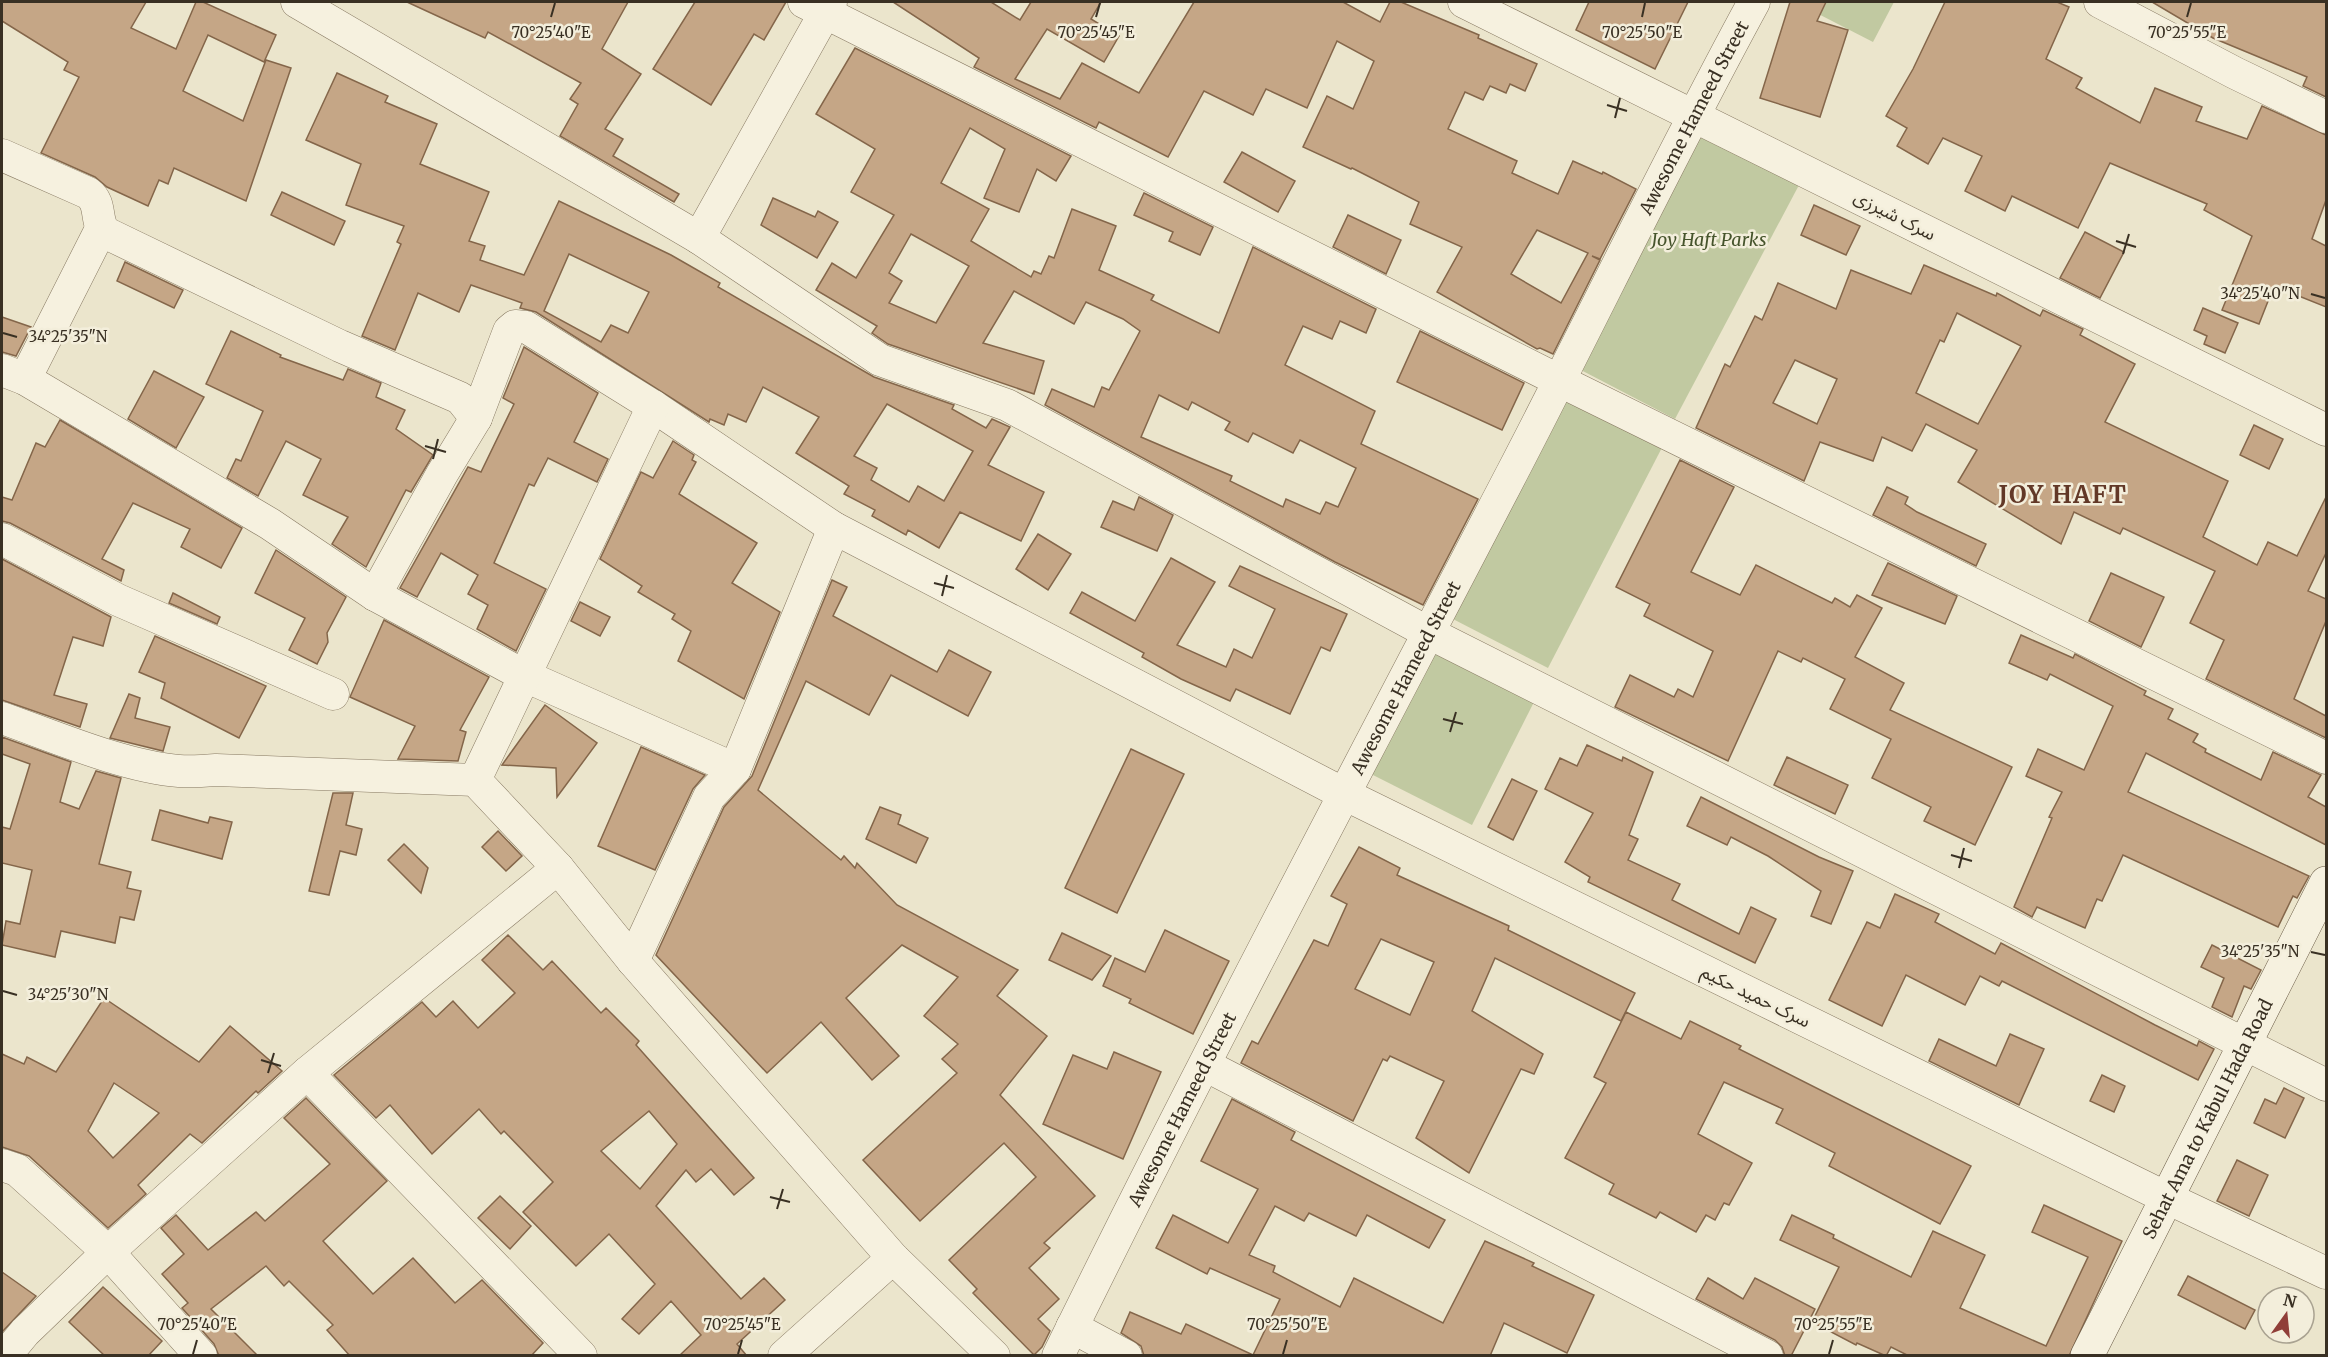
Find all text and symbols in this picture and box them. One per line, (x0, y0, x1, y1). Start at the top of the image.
street label: Awesome Hameed Street (1633, 17, 1753, 219)
text: 70°25'40"E (511, 23, 591, 42)
text: 70°25'45"E (1058, 23, 1135, 42)
text: 70°25'50"E (1602, 23, 1682, 42)
text: 70°25'55"E (2148, 23, 2227, 42)
street label: سرک شیرزی (1850, 185, 1940, 245)
park label: Joy Haft Parks (1650, 228, 1766, 251)
text: 34°25'40"N (2220, 284, 2300, 303)
text: 34°25'35"N (29, 327, 108, 346)
district label: JOY HAFT (1997, 479, 2128, 510)
street label: Awesome Hameed Street (1345, 577, 1465, 779)
text: 34°25'35"N (2221, 942, 2300, 961)
street label: سرک حمید حکیم (1697, 960, 1814, 1034)
text: 34°25'30"N (28, 985, 109, 1004)
street label: Sehat Ama to Kabul Hada Road (2137, 995, 2277, 1243)
street label: Awesome Hameed Street (1122, 1008, 1241, 1211)
north arrow (2256, 1285, 2316, 1345)
text: N (2281, 1289, 2299, 1312)
text: 70°25'40"E (157, 1315, 237, 1334)
text: 70°25'45"E (704, 1315, 781, 1334)
text: 70°25'50"E (1247, 1315, 1327, 1334)
text: 70°25'55"E (1794, 1315, 1873, 1334)

